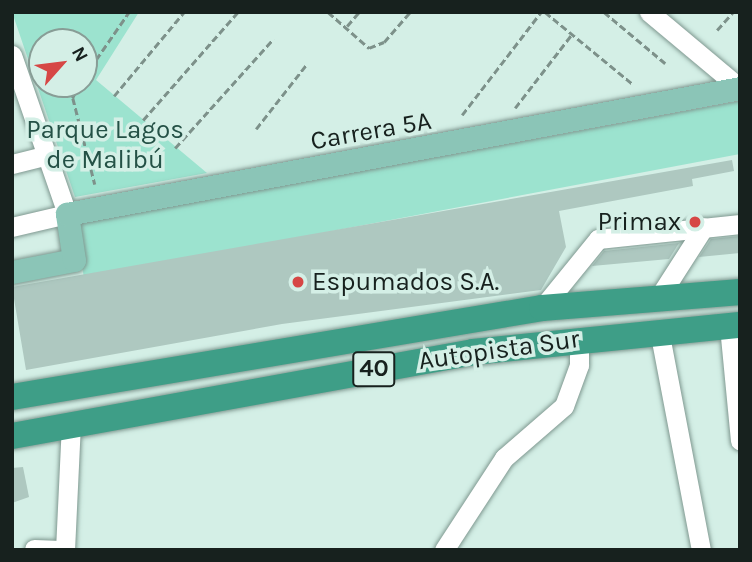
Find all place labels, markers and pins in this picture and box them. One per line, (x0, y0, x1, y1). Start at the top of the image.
place label: Primax (598, 206, 681, 238)
marker: Primax (687, 214, 703, 230)
place label: Espumados S.A. (312, 266, 499, 298)
marker: Espumados S.A. (290, 274, 306, 290)

